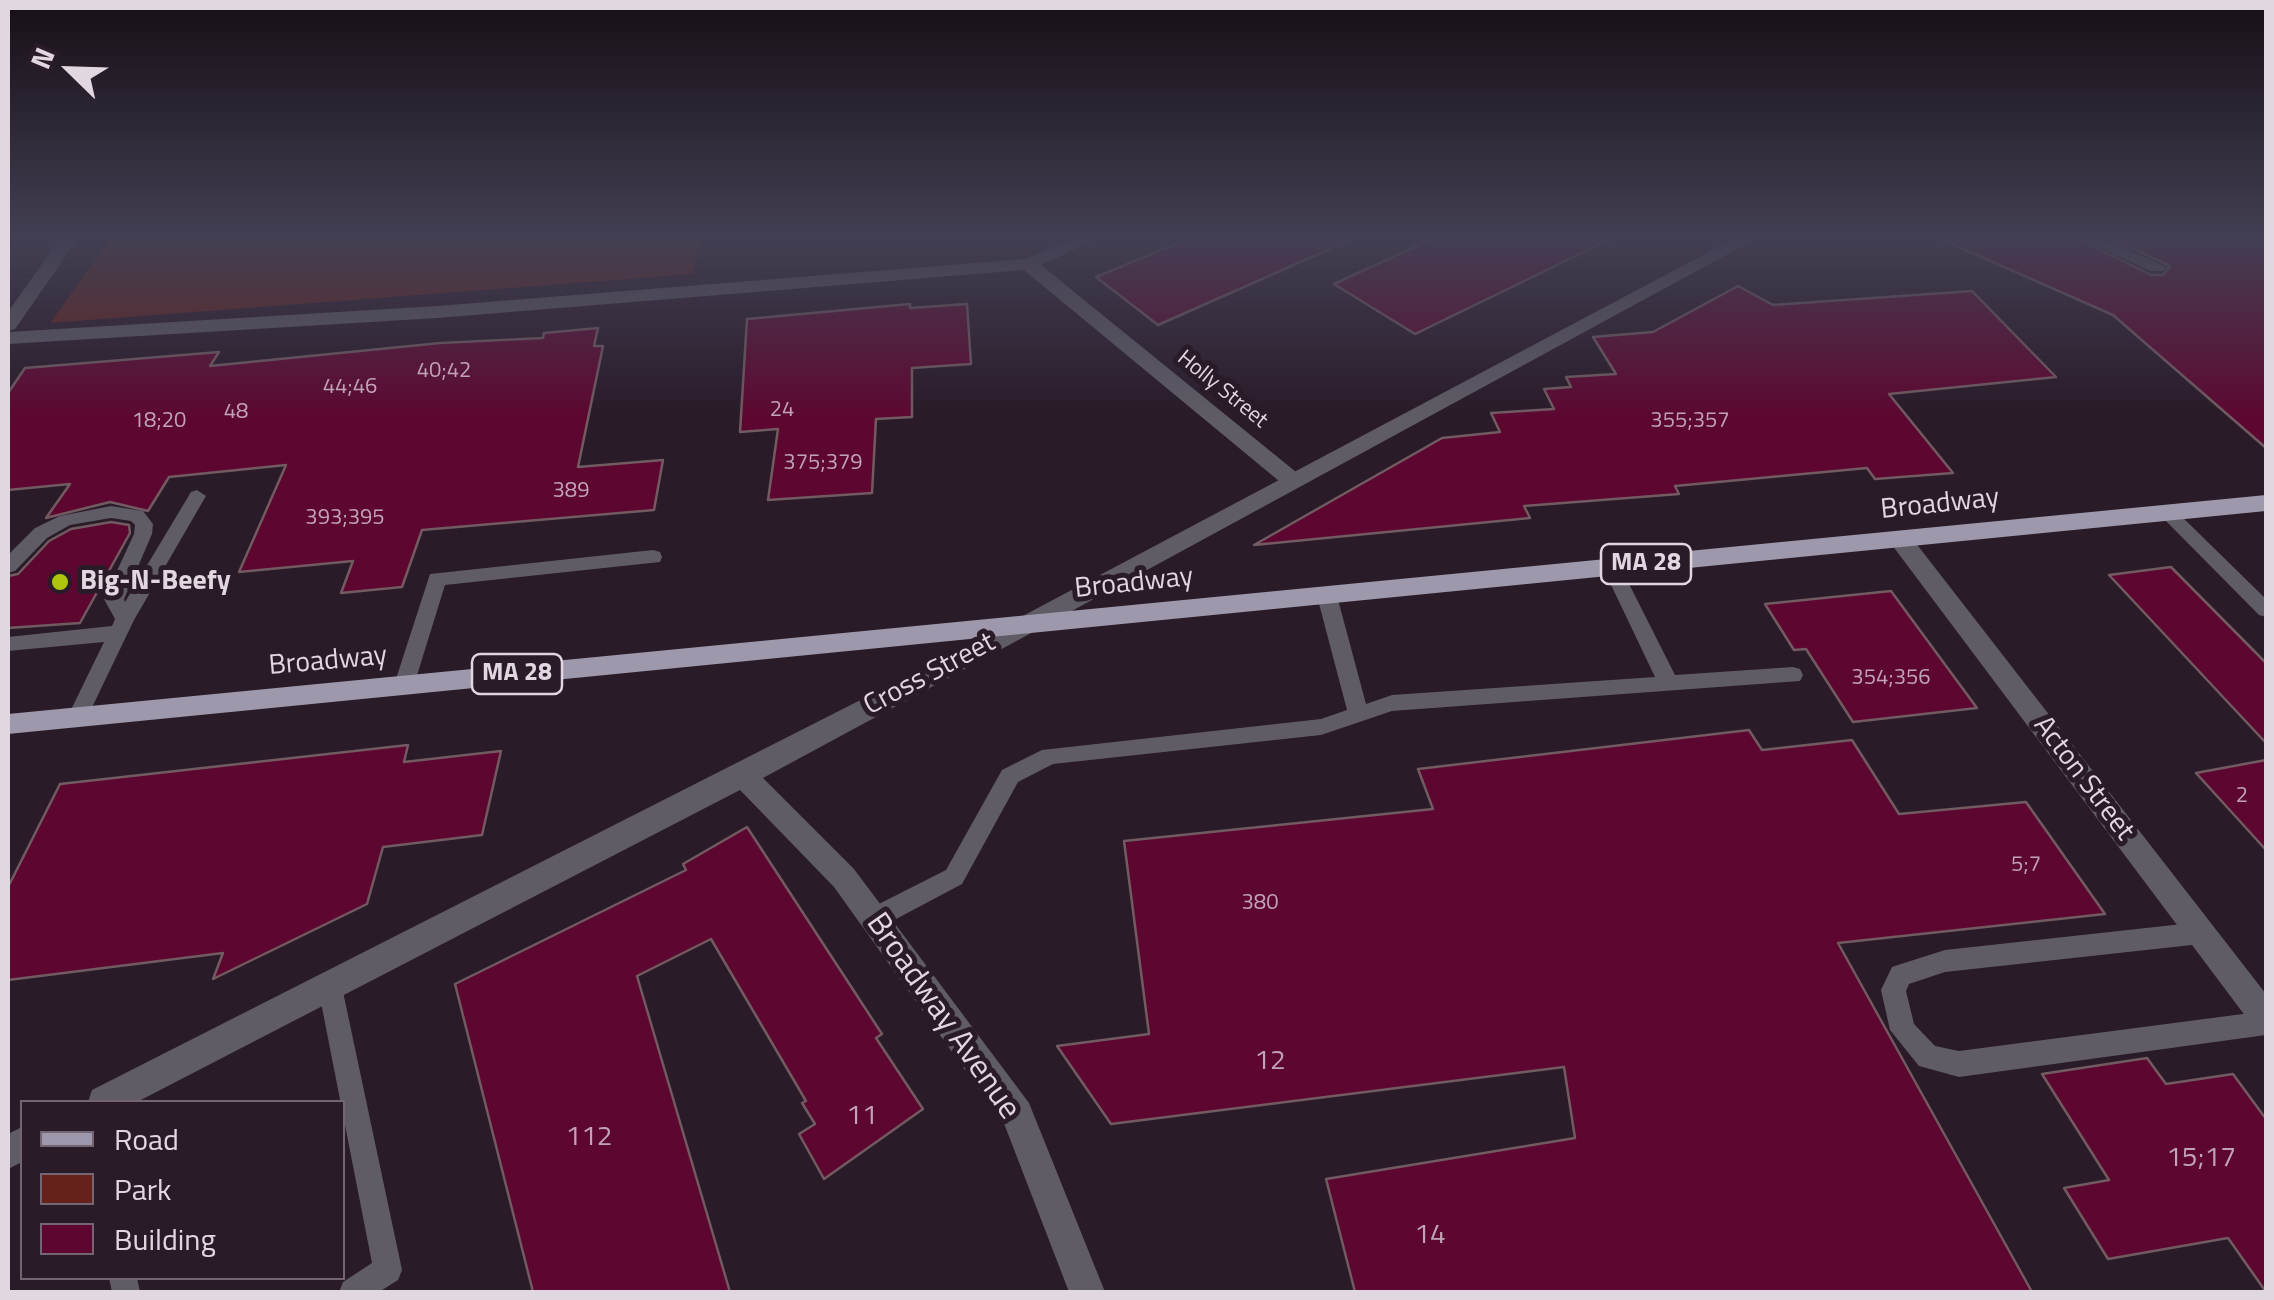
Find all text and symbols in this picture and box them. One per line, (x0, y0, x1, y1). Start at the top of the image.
north arrow (20, 20, 120, 120)
text: N (18, 41, 66, 75)
street label: Holly Street (1171, 346, 1273, 434)
house number: 40;42 (417, 359, 471, 385)
house number: 44;46 (323, 375, 377, 401)
house number: 24 (770, 398, 794, 424)
house number: 48 (224, 400, 248, 426)
house number: 18;20 (132, 409, 186, 435)
house number: 355;357 (1650, 409, 1730, 435)
house number: 375;379 (783, 451, 863, 477)
house number: 389 (553, 479, 589, 505)
street label: Broadway (1879, 482, 2001, 528)
house number: 393;395 (305, 506, 385, 532)
road number: MA 28 (1601, 544, 1691, 584)
street label: Broadway (1073, 561, 1195, 607)
place label: Big-N-Beefy (80, 565, 231, 599)
marker: Big-N-Beefy (49, 571, 71, 593)
street label: Cross Street (859, 626, 1001, 724)
street label: Broadway (267, 640, 389, 684)
road number: MA 28 (472, 654, 562, 694)
house number: 354;356 (1851, 666, 1931, 692)
street label: Acton Street (2025, 710, 2141, 848)
house number: 2 (2236, 784, 2248, 810)
house number: 5;7 (2011, 853, 2041, 879)
house number: 380 (1242, 891, 1278, 917)
street label: Broadway Avenue (857, 906, 1027, 1128)
house number: 12 (1254, 1045, 1286, 1079)
legend (20, 1100, 345, 1280)
house number: 11 (846, 1100, 878, 1134)
text: Road (114, 1116, 179, 1162)
house number: 112 (565, 1121, 613, 1155)
house number: 15;17 (2166, 1142, 2236, 1176)
text: Park (114, 1166, 171, 1212)
text: Building (114, 1216, 216, 1262)
house number: 14 (1414, 1219, 1446, 1253)

